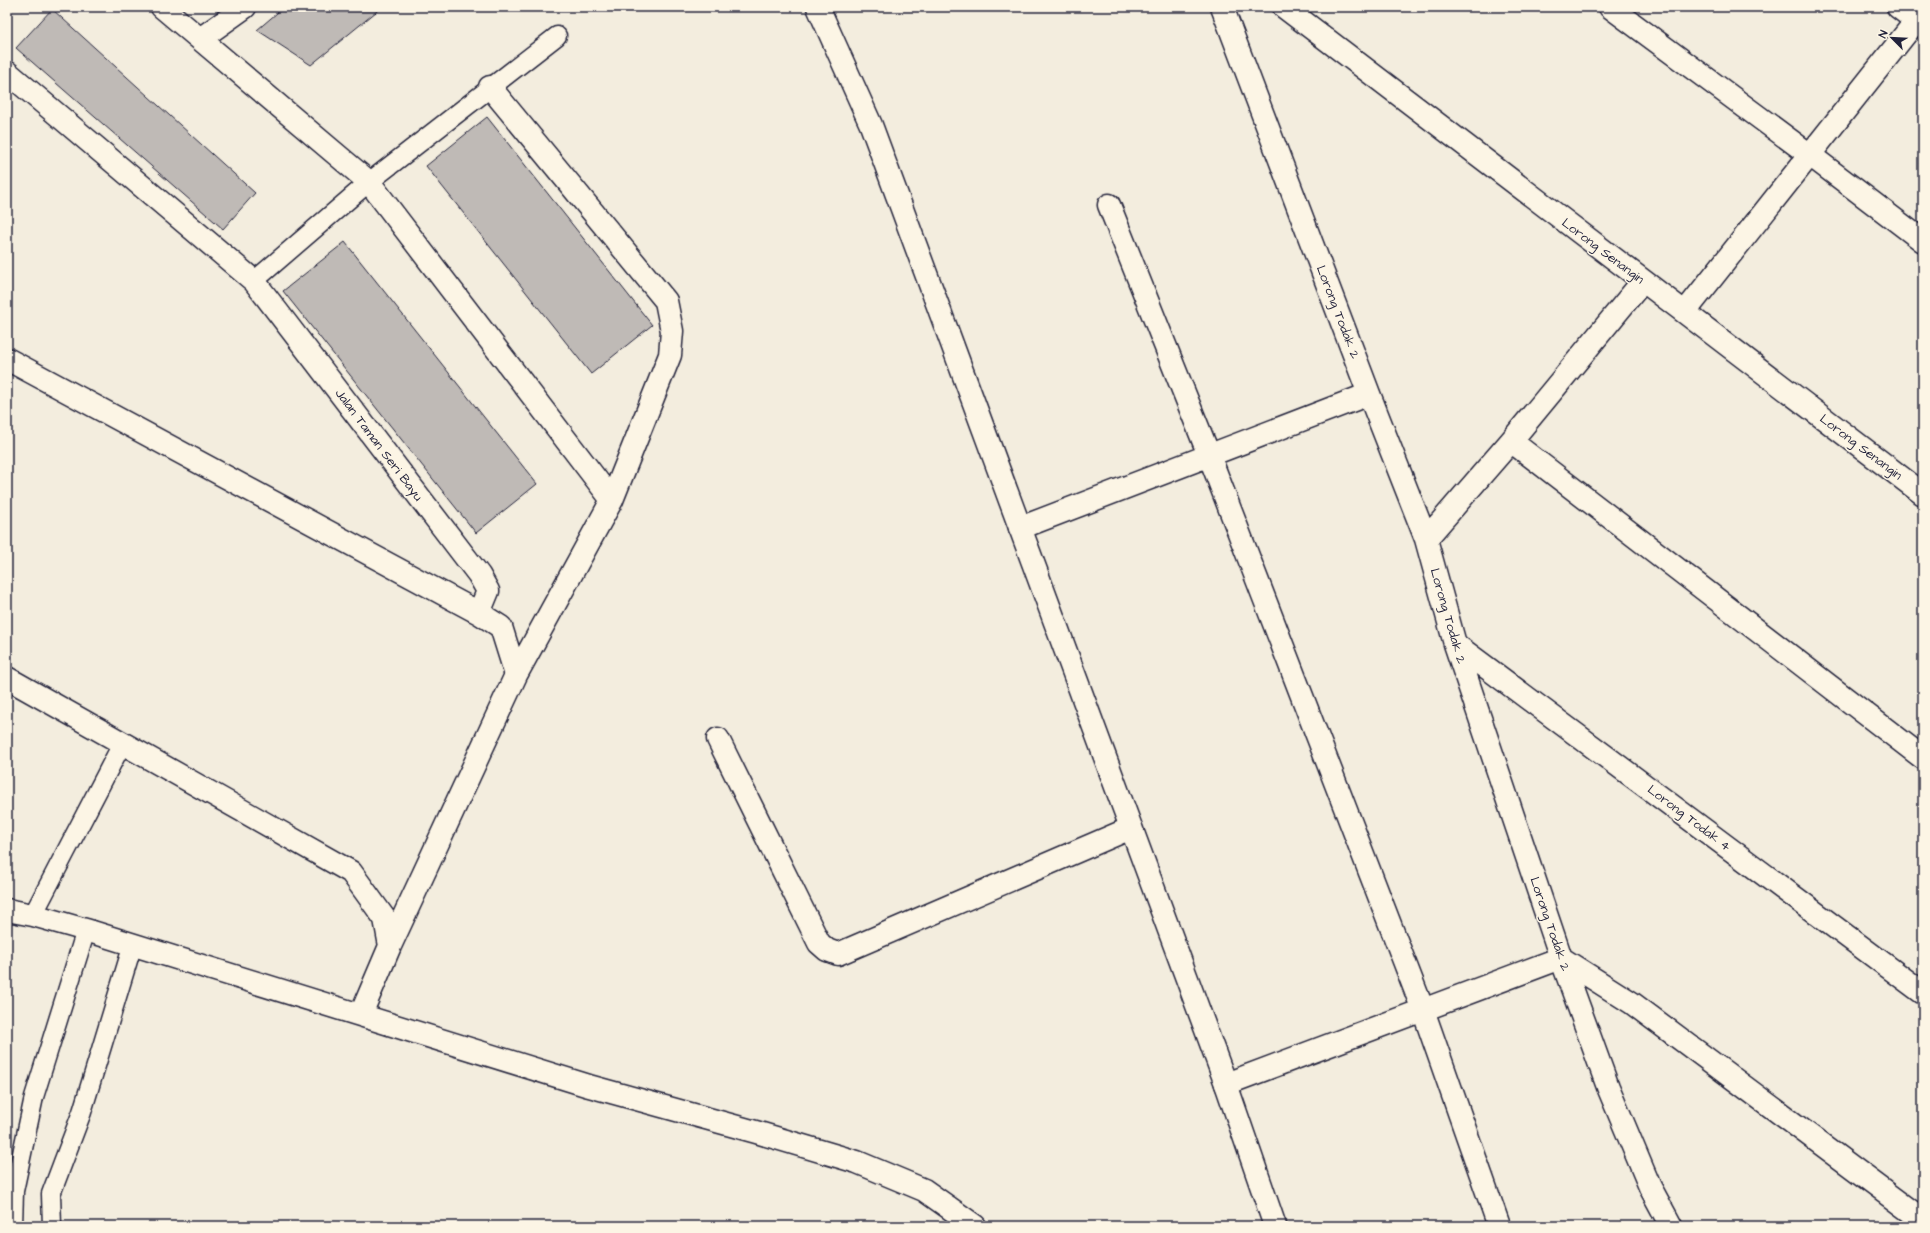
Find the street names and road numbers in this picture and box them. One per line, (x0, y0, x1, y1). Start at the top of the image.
street label: Lorong Senangin (1557, 214, 1648, 289)
street label: Lorong Todak 2 (1311, 263, 1364, 362)
street label: Jalan Taman Seri Bayu (330, 385, 427, 506)
street label: Lorong Senangin (1815, 410, 1906, 485)
street label: Lorong Todak 2 (1425, 566, 1470, 667)
street label: Lorong Todak 4 (1643, 781, 1734, 856)
street label: Lorong Todak 2 (1525, 874, 1575, 974)

